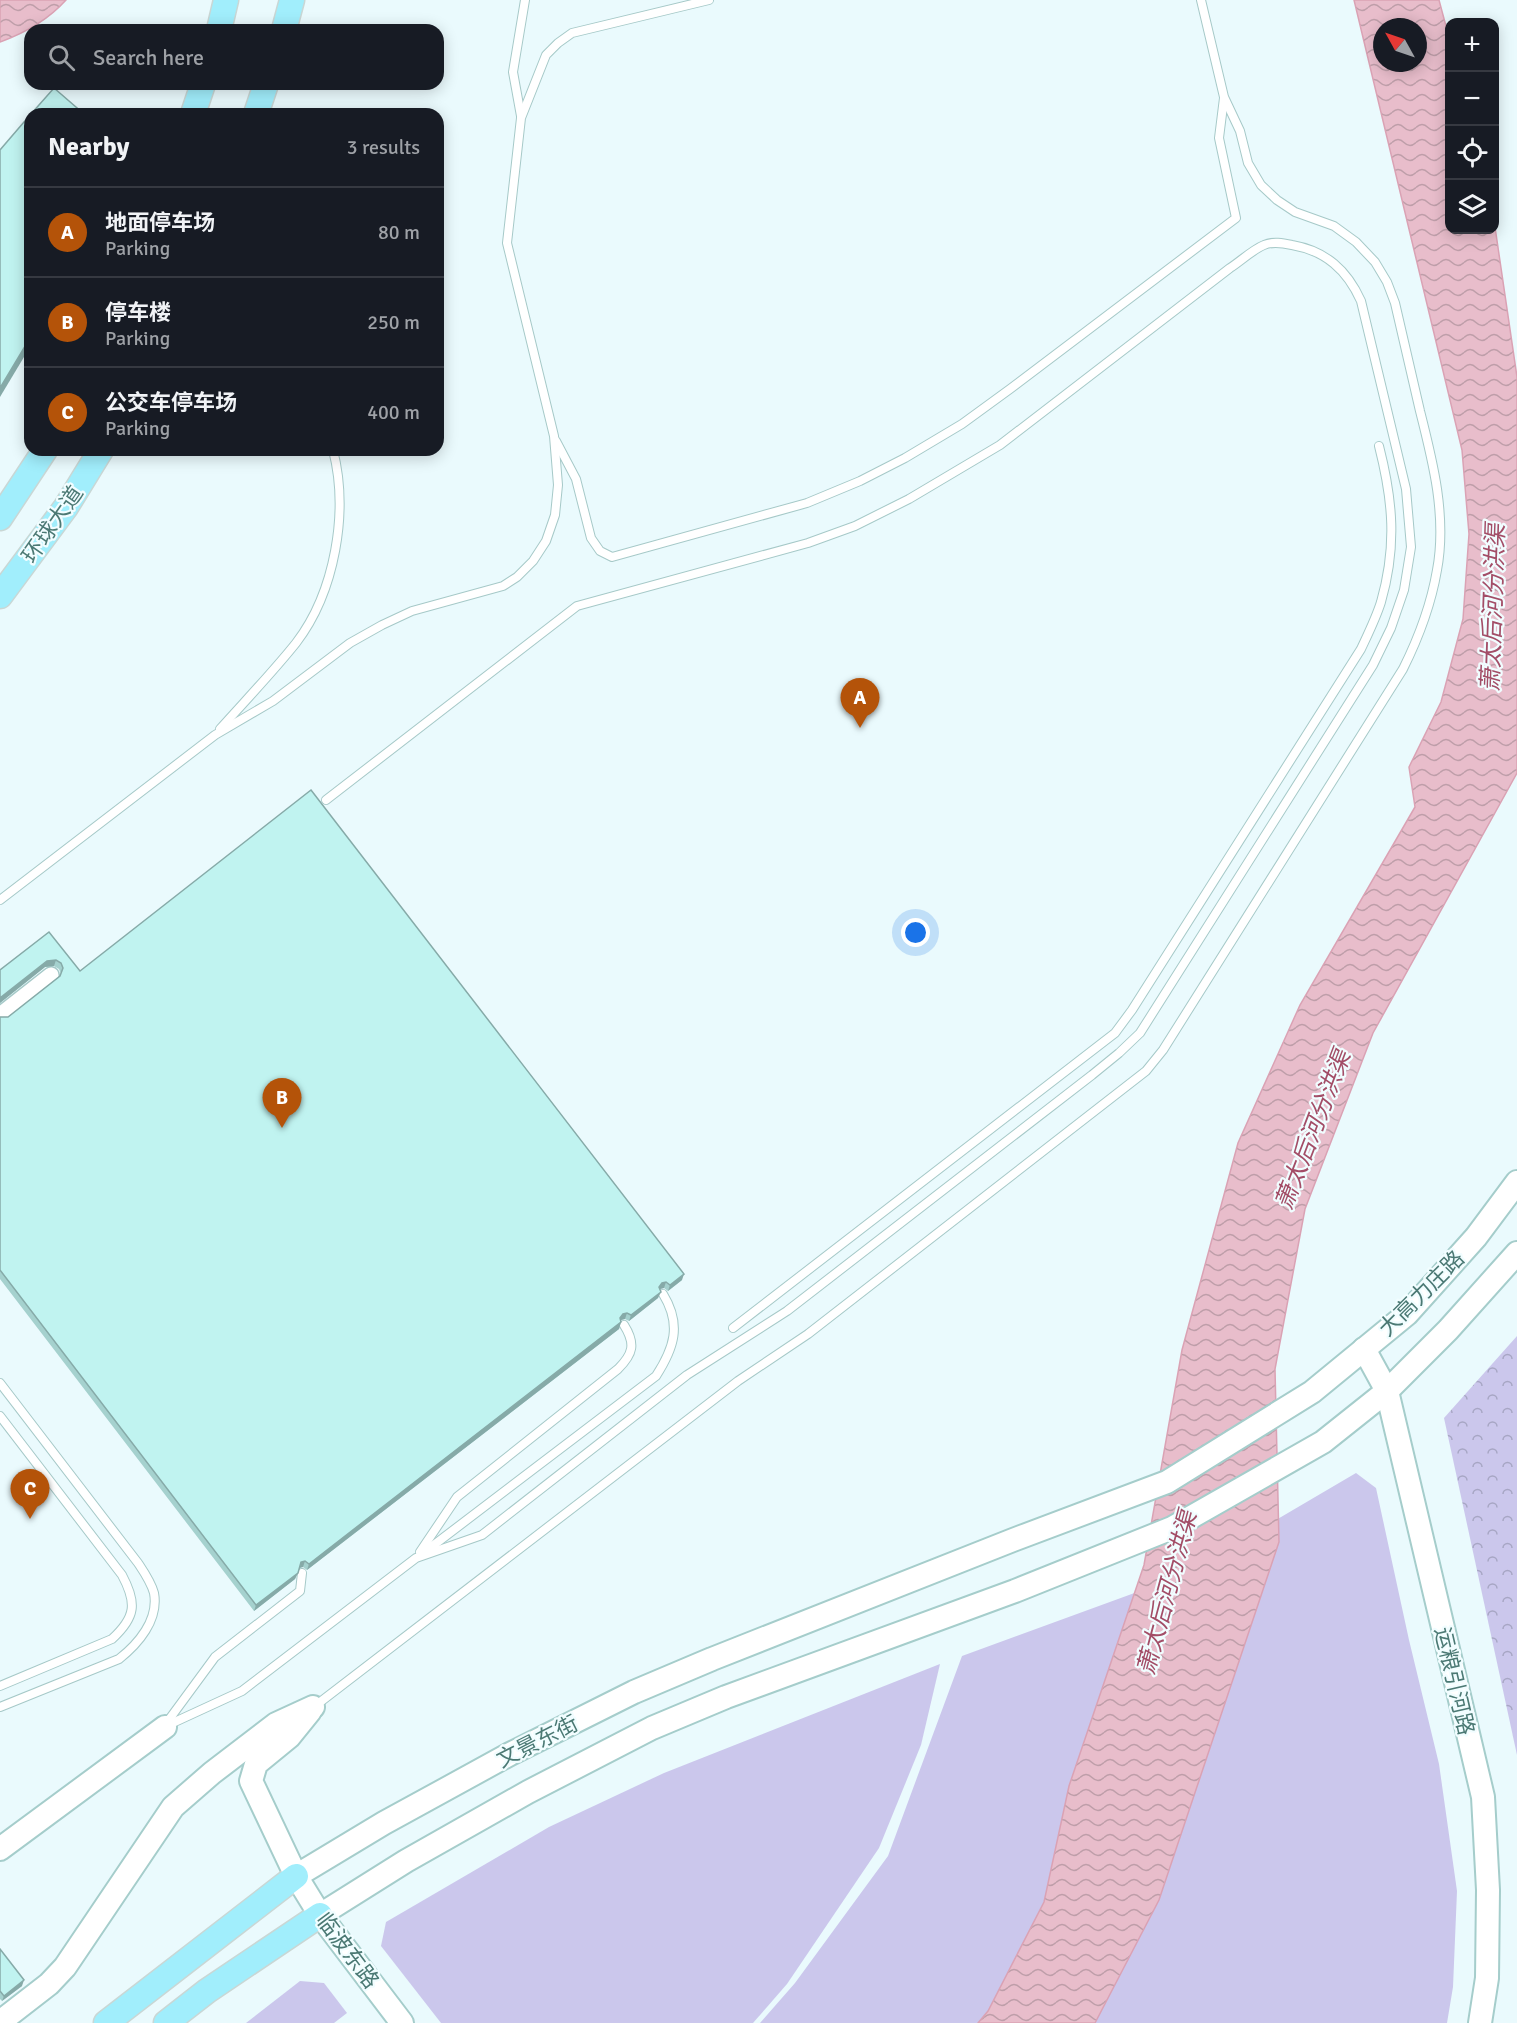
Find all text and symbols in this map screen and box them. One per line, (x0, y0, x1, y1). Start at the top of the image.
north arrow (1373, 18, 1427, 72)
map controls (1445, 18, 1499, 234)
button: + (1445, 18, 1499, 72)
search box (24, 24, 444, 90)
icon: search (45, 41, 78, 74)
text: Search here (93, 44, 204, 71)
button: − (1445, 72, 1499, 126)
button: locate (1445, 126, 1499, 180)
text: Nearby (48, 131, 129, 163)
text: 3 results (347, 135, 420, 160)
button: layers (1445, 180, 1499, 234)
text: 地面停车场 (105, 209, 215, 236)
text: A (61, 220, 74, 245)
text: 80 m (378, 220, 420, 245)
text: Parking (105, 236, 170, 261)
text: 停车楼 (105, 299, 171, 326)
text: B (61, 310, 74, 335)
text: 250 m (367, 310, 420, 335)
text: Parking (105, 326, 170, 351)
text: 公交车停车场 (105, 389, 237, 416)
text: C (61, 400, 74, 425)
text: 400 m (367, 400, 420, 425)
text: Parking (105, 416, 170, 441)
street label: 环球大道 (16, 480, 89, 568)
water label: 萧太后河分洪渠 (1475, 521, 1511, 692)
pin: A (840, 678, 880, 728)
your location (901, 918, 930, 947)
water label: 萧太后河分洪渠 (1269, 1043, 1358, 1214)
pin: B (262, 1078, 302, 1128)
street label: 大高力庄路 (1373, 1245, 1470, 1342)
pin: C (10, 1470, 50, 1519)
water label: 萧太后河分洪渠 (1131, 1505, 1204, 1678)
street label: 运粮引河路 (1429, 1624, 1480, 1738)
street label: 文景东街 (492, 1709, 583, 1773)
street label: 临波东路 (310, 1907, 385, 1994)

